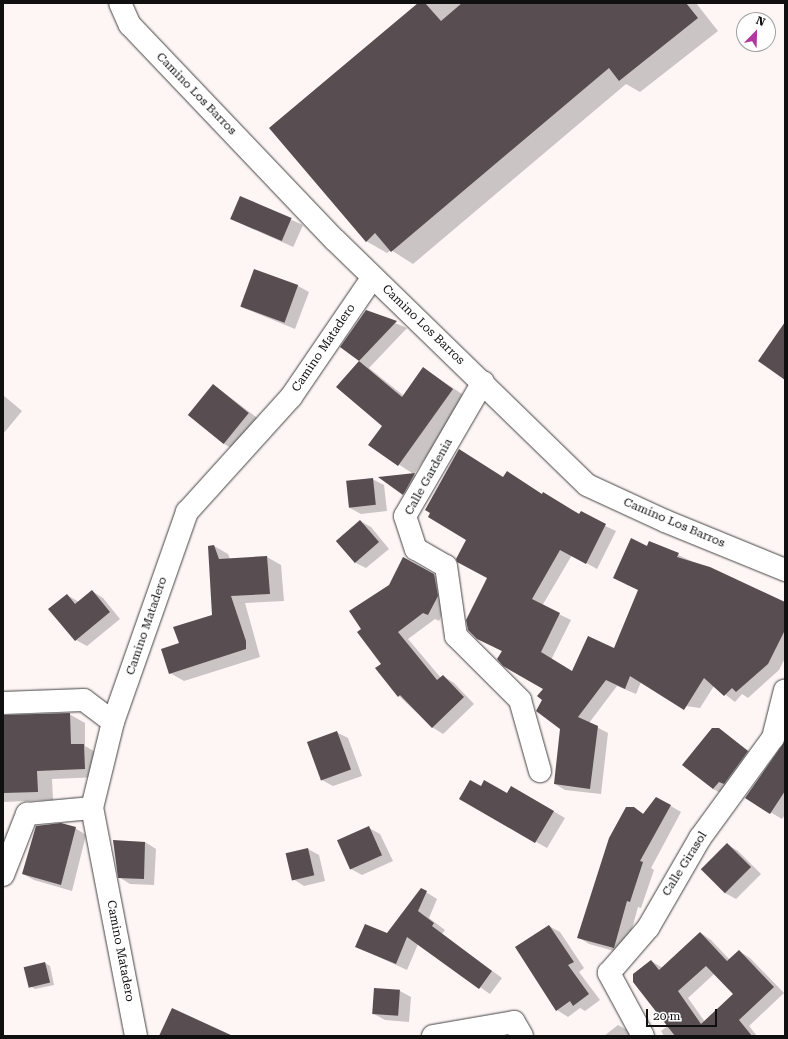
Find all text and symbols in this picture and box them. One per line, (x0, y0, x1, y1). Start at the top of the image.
north arrow (736, 12, 776, 52)
text: N (754, 14, 767, 29)
street label: Camino Los Barros (153, 50, 239, 138)
street label: Camino Los Barros (379, 282, 467, 368)
street label: Camino Matadero (289, 301, 359, 395)
street label: Calle Gardenia (402, 436, 456, 518)
street label: Camino Los Barros (621, 495, 727, 551)
street label: Camino Matadero (123, 575, 171, 677)
street label: Calle Girasol (659, 829, 711, 899)
street label: Camino Matadero (103, 899, 137, 1003)
scale bar (648, 1001, 719, 1027)
text: 20 m (653, 1009, 680, 1023)

